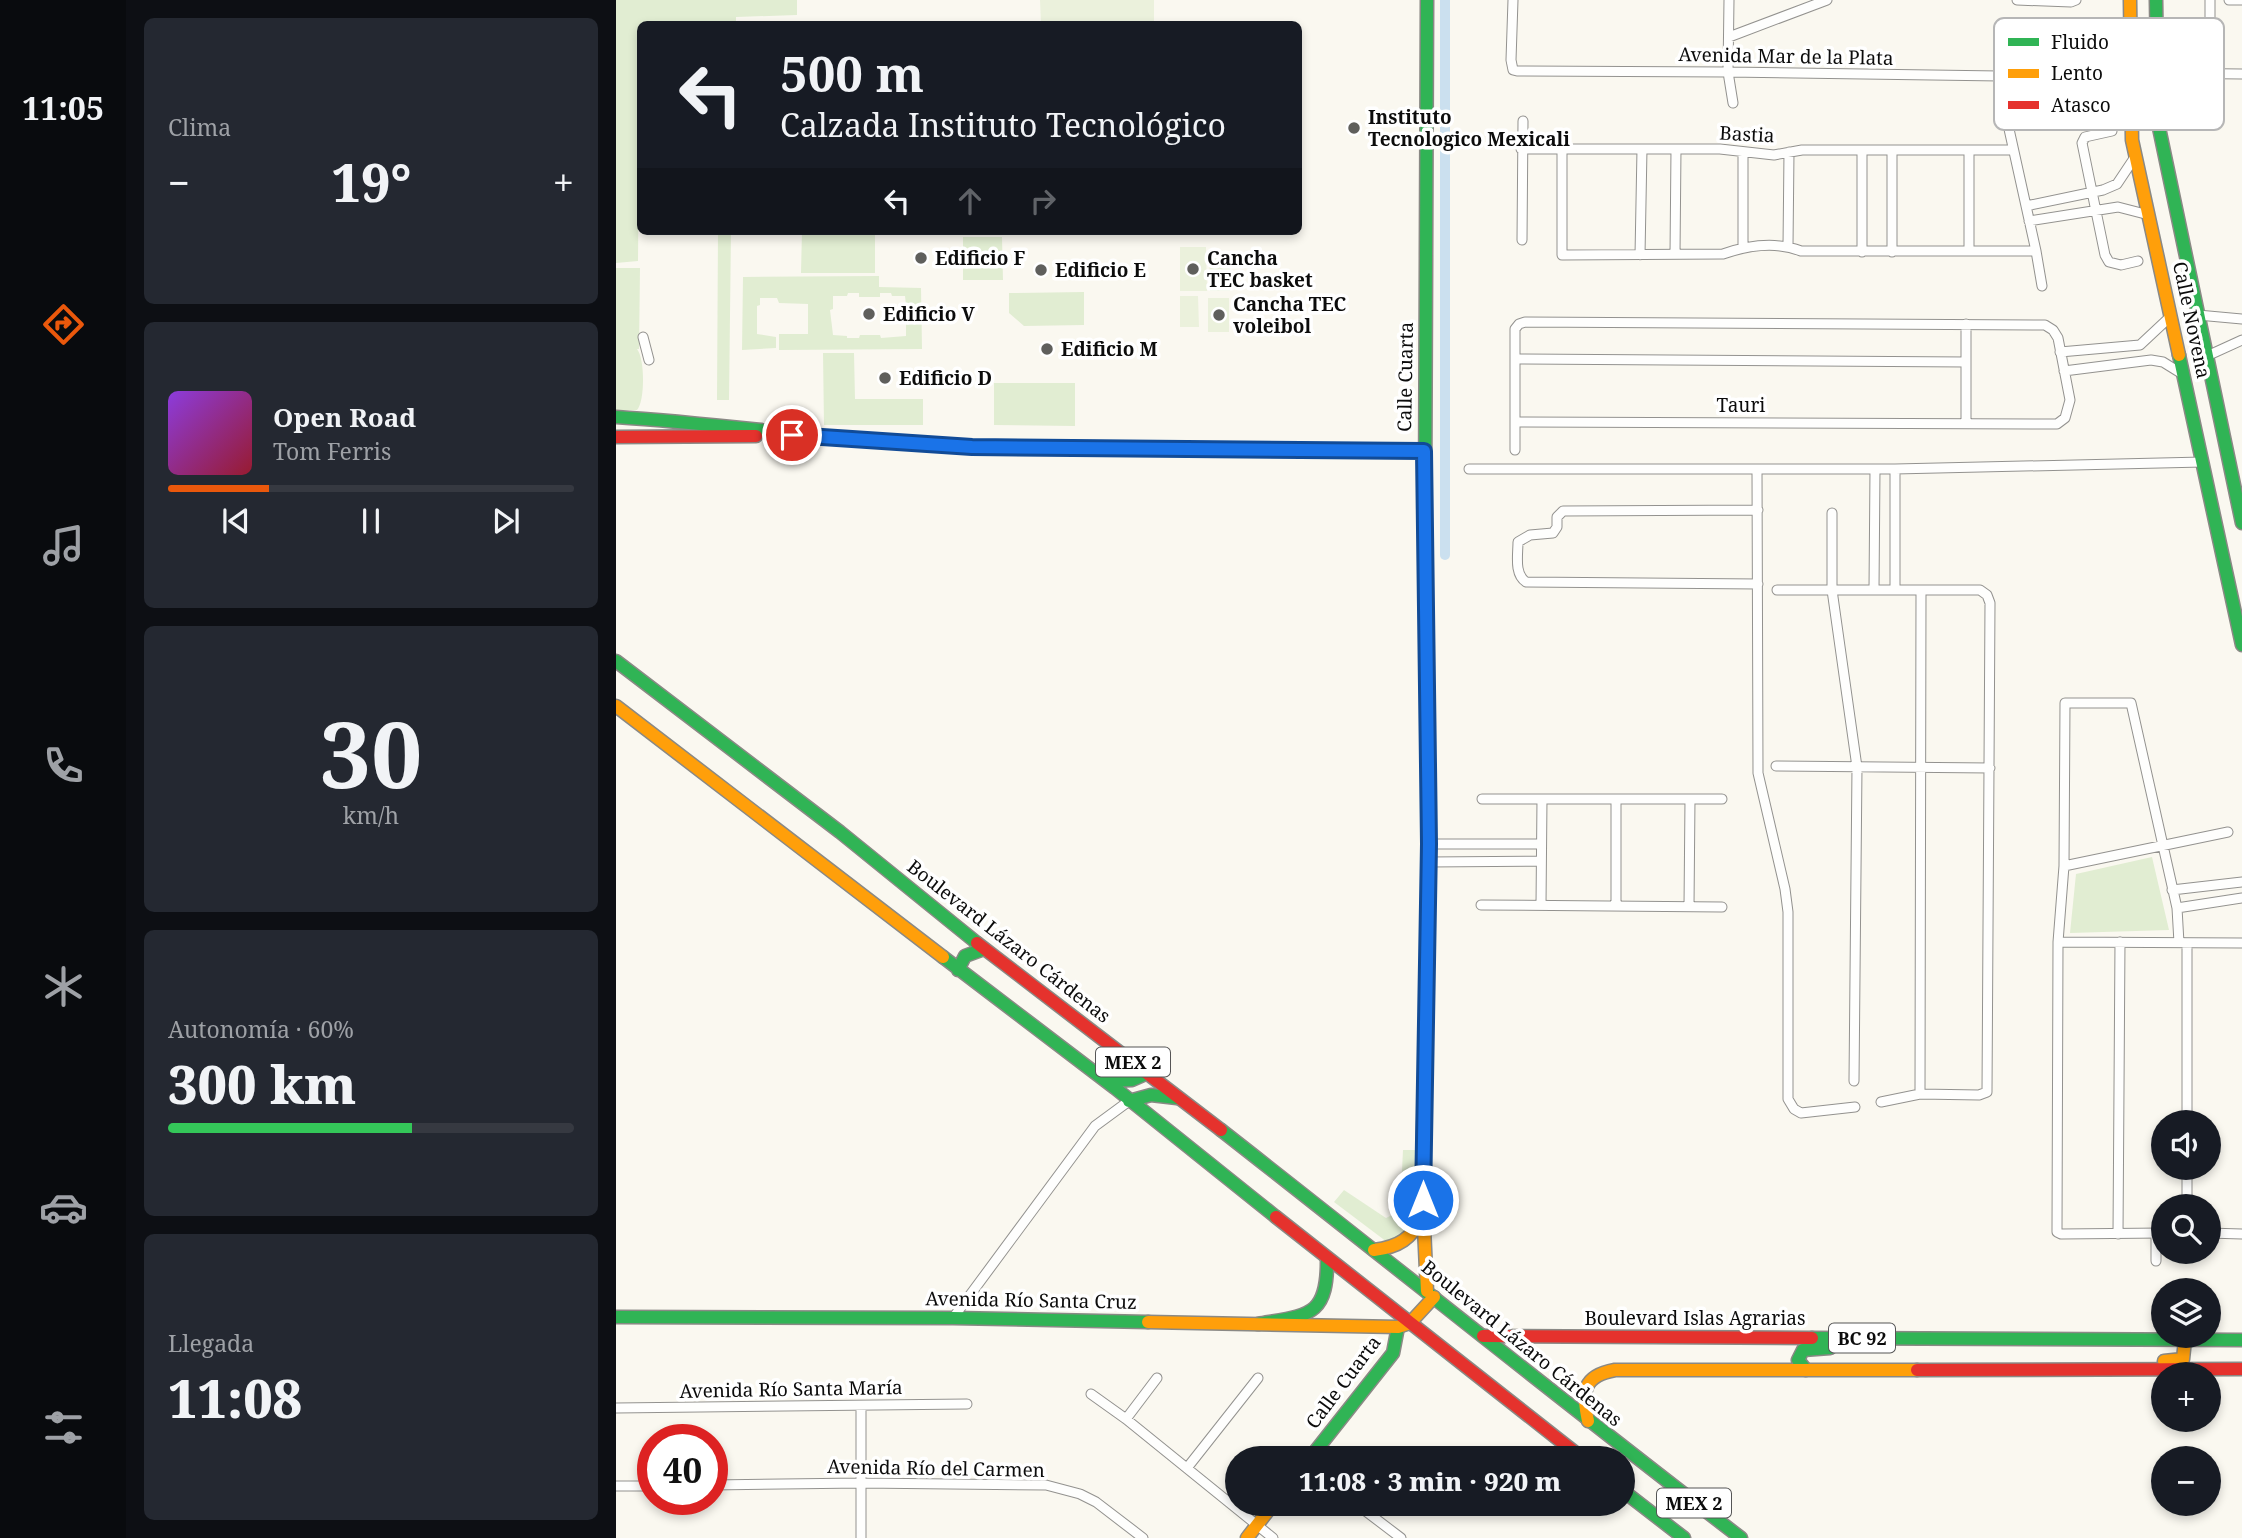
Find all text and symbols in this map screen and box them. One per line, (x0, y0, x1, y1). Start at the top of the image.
legend (1994, 18, 2224, 130)
text: Fluido (2051, 29, 2109, 55)
text: 500 m (780, 40, 924, 106)
street label: Avenida Mar de la Plata (1678, 41, 1894, 71)
icon: left (665, 49, 756, 140)
text: Lento (2051, 60, 2103, 86)
text: 11:05 (22, 86, 104, 129)
text: Atasco (2051, 92, 2111, 118)
text: Calzada Instituto Tecnológico (780, 103, 1226, 146)
place label: Instituto Tecnologico Mexicali (1368, 104, 1570, 152)
text: Clima (168, 111, 231, 143)
marker: Instituto Tecnologico Mexicali (1346, 120, 1362, 136)
street label: Bastia (1719, 120, 1775, 148)
text: 19° (331, 146, 411, 217)
text: − (168, 156, 190, 208)
text: + (553, 156, 574, 208)
icon: left (878, 182, 916, 220)
icon: ahead (951, 182, 989, 220)
icon: right (1024, 182, 1062, 220)
place label: Edificio F (935, 245, 1025, 271)
place label: Cancha TEC basket (1207, 245, 1313, 293)
marker: Edificio F (913, 250, 929, 266)
place label: Edificio E (1055, 257, 1146, 283)
street label: Calle Novena (2167, 259, 2217, 381)
marker: Cancha TEC basket (1185, 261, 1201, 277)
marker: Edificio E (1033, 262, 1049, 278)
place label: Cancha TEC voleibol (1233, 291, 1346, 339)
icon: directions (39, 300, 88, 349)
place label: Edificio V (883, 301, 975, 327)
marker: Edificio V (861, 306, 877, 322)
marker: Cancha TEC voleibol (1211, 307, 1227, 323)
street label: Calle Cuarta (1391, 322, 1419, 432)
place label: Edificio M (1061, 336, 1157, 362)
marker: Edificio M (1039, 341, 1055, 357)
place label: Edificio D (899, 365, 992, 391)
marker: Edificio D (877, 370, 893, 386)
street label: Tauri (1717, 392, 1765, 418)
text: Open Road (273, 399, 416, 435)
pin (762, 405, 822, 465)
icon: arrive (773, 416, 811, 454)
text: Tom Ferris (273, 435, 391, 467)
icon: previous (217, 502, 255, 540)
icon: pause (352, 502, 390, 540)
icon: next (487, 502, 525, 540)
icon: music (39, 521, 88, 570)
text: 30 (320, 691, 422, 815)
icon: phone (39, 741, 88, 790)
text: km/h (343, 799, 399, 831)
street label: Boulevard Lázaro Cárdenas (902, 853, 1116, 1029)
icon: climate (39, 962, 88, 1011)
text: Autonomía · 60% (168, 1013, 354, 1045)
text: 300 km (168, 1048, 356, 1119)
road number: MEX 2 (1096, 1048, 1170, 1077)
map controls (2151, 1110, 2221, 1516)
button: sound (2151, 1110, 2221, 1180)
position arrow (1386, 1163, 1460, 1237)
icon: car (39, 1183, 88, 1232)
button: search (2151, 1194, 2221, 1264)
street label: Boulevard Lázaro Cárdenas (1416, 1254, 1628, 1432)
button: layers (2151, 1278, 2221, 1348)
street label: Avenida Río Santa Cruz (925, 1285, 1137, 1315)
street label: Boulevard Islas Agrarias (1584, 1305, 1806, 1331)
road number: BC 92 (1829, 1324, 1895, 1352)
text: Llegada (168, 1327, 254, 1359)
street label: Calle Cuarta (1300, 1330, 1386, 1434)
text: 11:08 (168, 1362, 302, 1433)
button: + (2151, 1362, 2221, 1432)
street label: Avenida Río Santa María (679, 1374, 903, 1404)
icon: filters (39, 1403, 88, 1452)
speed limit sign: 40 (637, 1424, 728, 1515)
button: − (2151, 1446, 2221, 1516)
street label: Avenida Río del Carmen (827, 1453, 1045, 1483)
text: 11:08 · 3 min · 920 m (1299, 1463, 1561, 1499)
road number: MEX 2 (1657, 1488, 1731, 1518)

